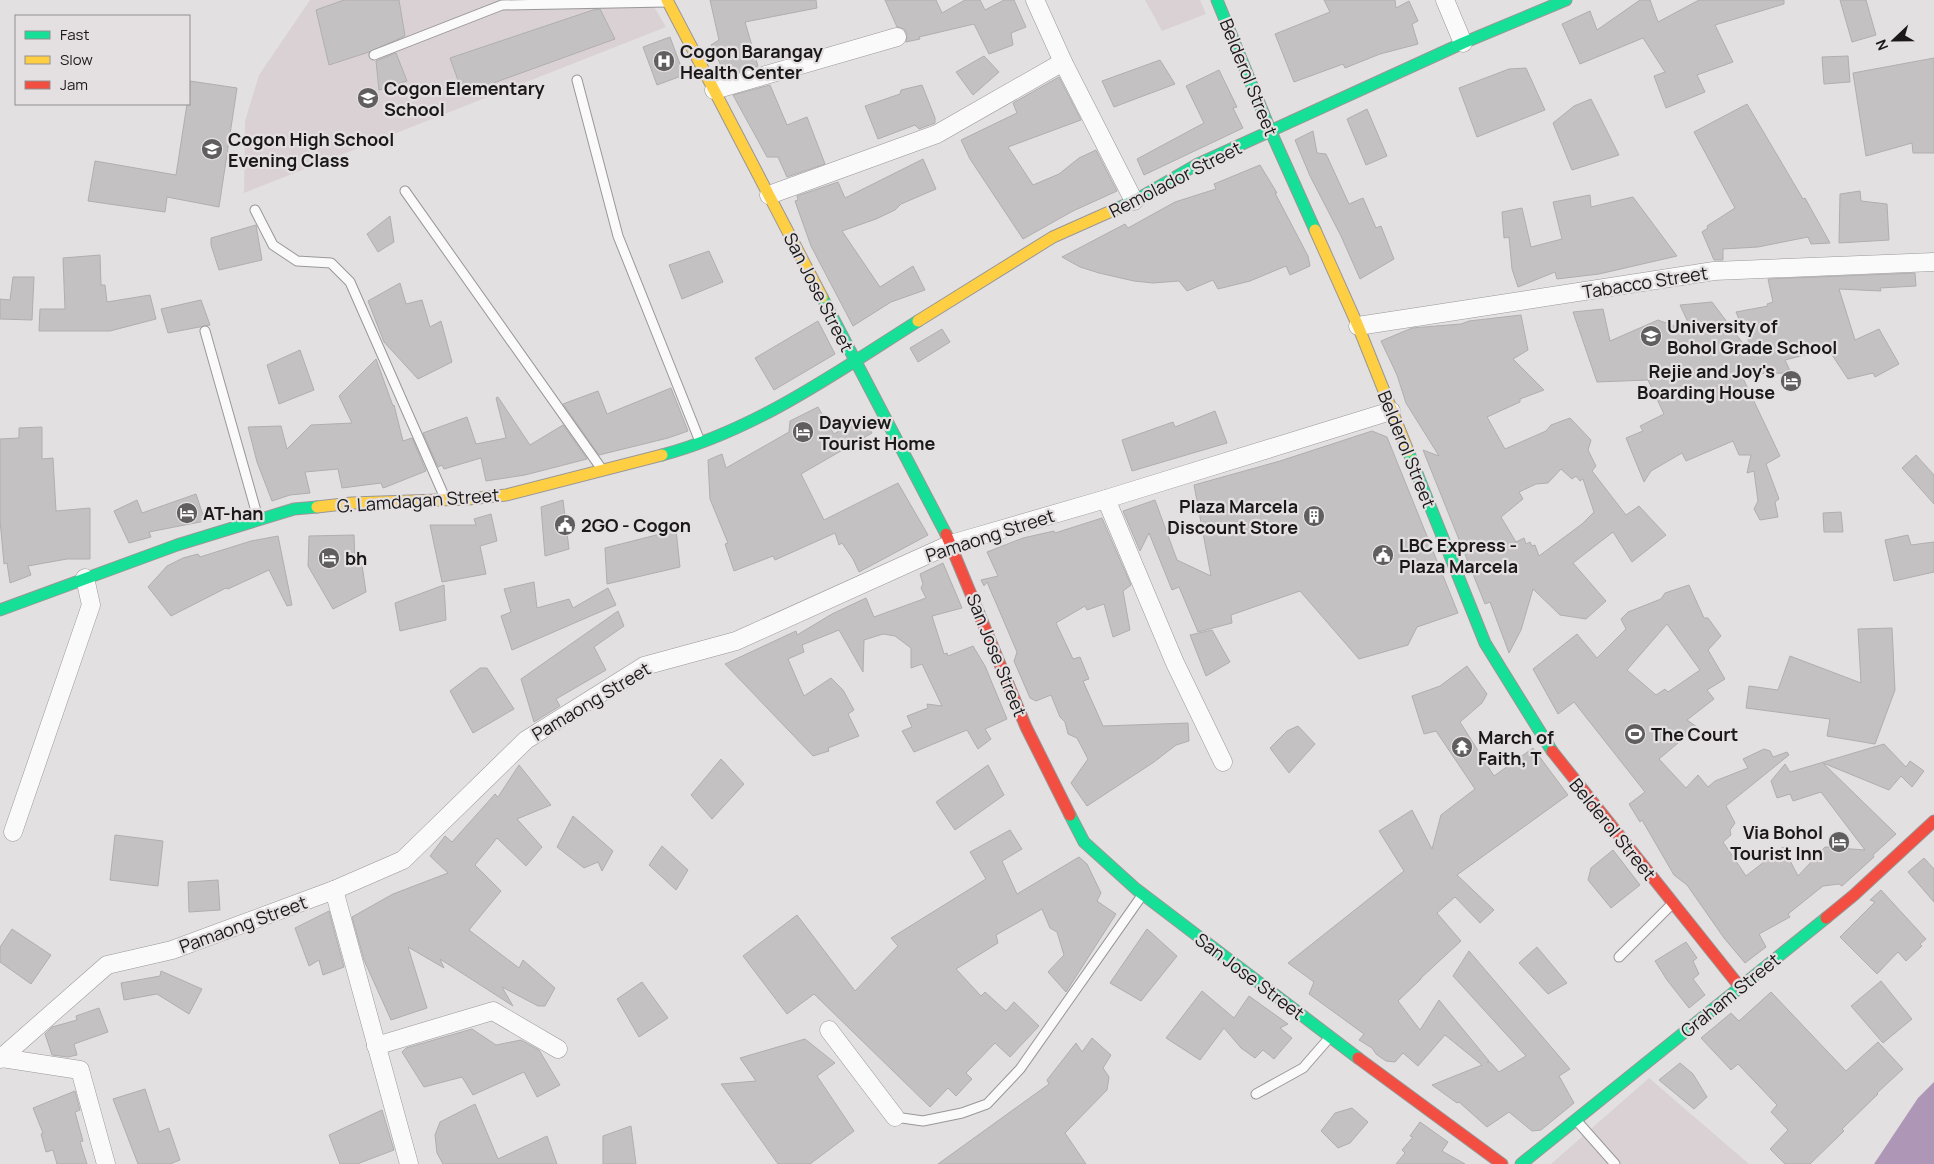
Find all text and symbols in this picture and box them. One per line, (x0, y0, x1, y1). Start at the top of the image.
legend (15, 15, 190, 105)
street label: Belderol Street (1215, 15, 1283, 139)
north arrow (1869, 15, 1919, 65)
text: Fast (60, 24, 89, 45)
text: N (1871, 37, 1892, 53)
place label: Cogon Barangay Health Center (680, 39, 823, 84)
text: Slow (60, 49, 93, 70)
hospital icon: Cogon Barangay Health Center (652, 49, 676, 73)
text: Jam (60, 74, 88, 95)
place label: Cogon Elementary School (384, 76, 545, 121)
school or university icon: Cogon Elementary School (356, 86, 380, 110)
place label: Cogon High School Evening Class (228, 127, 394, 172)
street label: Remolador Street (1105, 135, 1245, 223)
school or university icon: Cogon High School Evening Class (200, 137, 224, 161)
street label: San Jose Street (779, 228, 859, 356)
street label: Tabacco Street (1581, 260, 1709, 304)
place label: University of Bohol Grade School (1667, 314, 1837, 359)
school or university icon: University of Bohol Grade School (1639, 324, 1663, 348)
place label: Rejie and Joy's Boarding House (1637, 359, 1775, 404)
hotel icon: Rejie and Joy's Boarding House (1779, 369, 1803, 393)
street label: Belderol Street (1373, 387, 1441, 511)
place label: Dayview Tourist Home (819, 410, 935, 455)
hotel icon: Dayview Tourist Home (791, 420, 815, 444)
street label: G. Lamdagan Street (336, 482, 500, 518)
place label: Plaza Marcela Discount Store (1167, 494, 1298, 539)
hotel icon: AT-han (175, 501, 199, 525)
place label: AT-han (203, 501, 264, 525)
street label: Pamaong Street (922, 503, 1058, 567)
building icon: Plaza Marcela Discount Store (1302, 504, 1326, 528)
public building icon: 2GO - Cogon (553, 513, 577, 537)
place label: 2GO - Cogon (581, 513, 691, 537)
place label: LBC Express - Plaza Marcela (1399, 533, 1518, 578)
public building icon: LBC Express - Plaza Marcela (1371, 543, 1395, 567)
hotel icon: bh (317, 546, 341, 570)
place label: bh (345, 546, 367, 570)
street label: San Jose Street (961, 590, 1033, 720)
street label: Pamaong Street (527, 656, 655, 746)
sports icon: The Court (1623, 722, 1647, 746)
place label: The Court (1651, 722, 1738, 746)
place label: March of Faith, T (1478, 725, 1554, 770)
temple icon: March of Faith, T (1450, 735, 1474, 759)
street label: Belderol Street (1564, 773, 1662, 885)
place label: Via Bohol Tourist Inn (1730, 820, 1823, 865)
hotel icon: Via Bohol Tourist Inn (1827, 830, 1851, 854)
street label: Pamaong Street (176, 890, 310, 958)
street label: San Jose Street (1191, 927, 1309, 1025)
street label: Graham Street (1675, 948, 1785, 1042)

